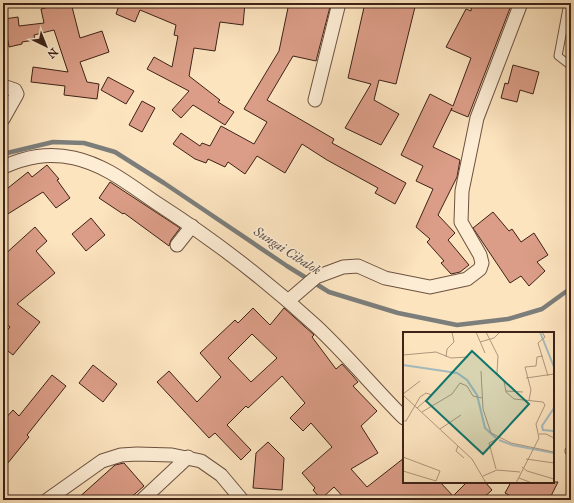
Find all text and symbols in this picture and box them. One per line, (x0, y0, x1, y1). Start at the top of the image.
north arrow (26, 26, 66, 66)
text: N (44, 45, 60, 61)
water label: Sungai Cibalok (250, 223, 324, 279)
inset map (403, 332, 554, 483)

